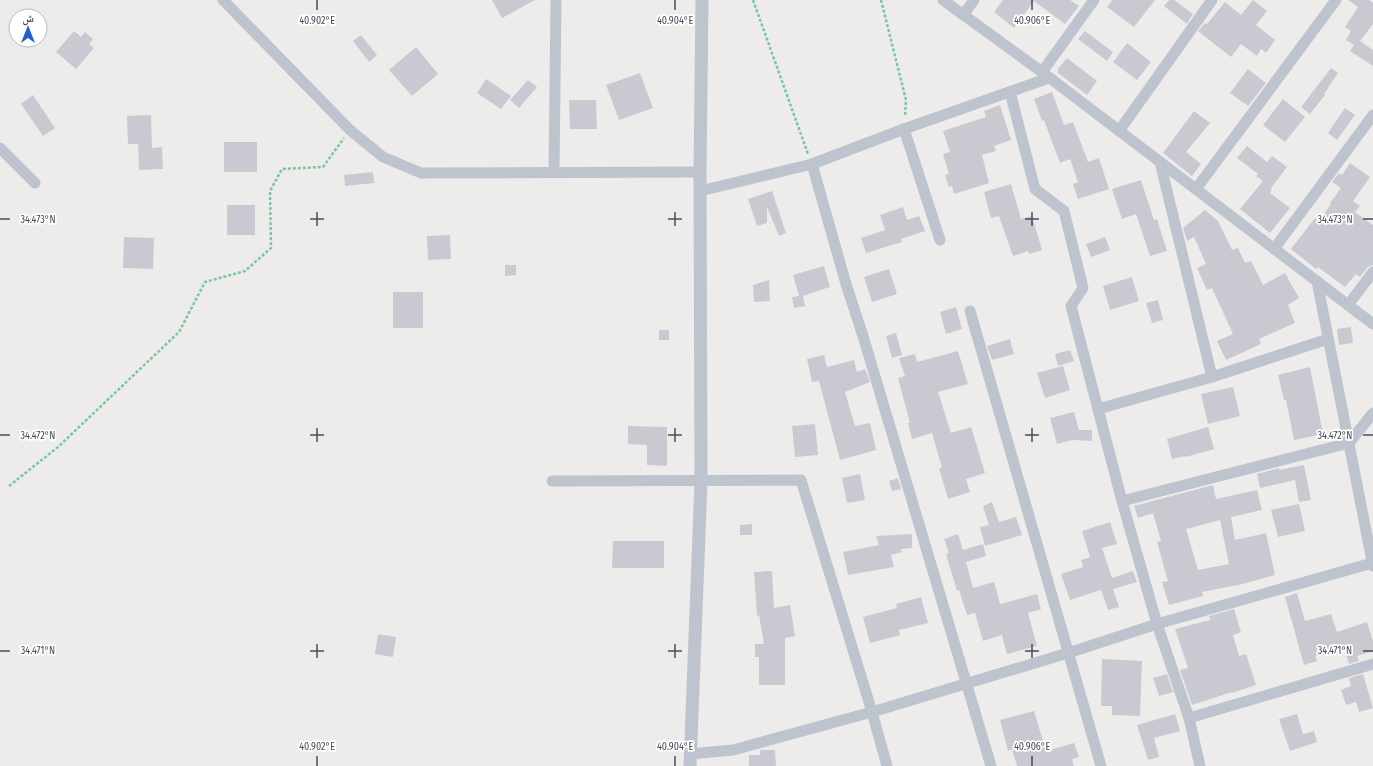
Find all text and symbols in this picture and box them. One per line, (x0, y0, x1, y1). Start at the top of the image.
north arrow (8, 8, 48, 48)
text: ش (22, 12, 34, 26)
text: 40.902°E (299, 15, 335, 27)
text: 40.904°E (657, 15, 693, 27)
text: 40.906°E (1014, 15, 1050, 27)
text: 34.473°N (21, 214, 55, 226)
text: 34.473°N (1318, 214, 1352, 226)
text: 34.472°N (21, 430, 55, 442)
text: 34.472°N (1318, 430, 1352, 442)
text: 34.471°N (21, 645, 55, 657)
text: 34.471°N (1318, 645, 1352, 657)
text: 40.902°E (299, 741, 335, 753)
text: 40.904°E (657, 741, 693, 753)
text: 40.906°E (1014, 741, 1050, 753)

